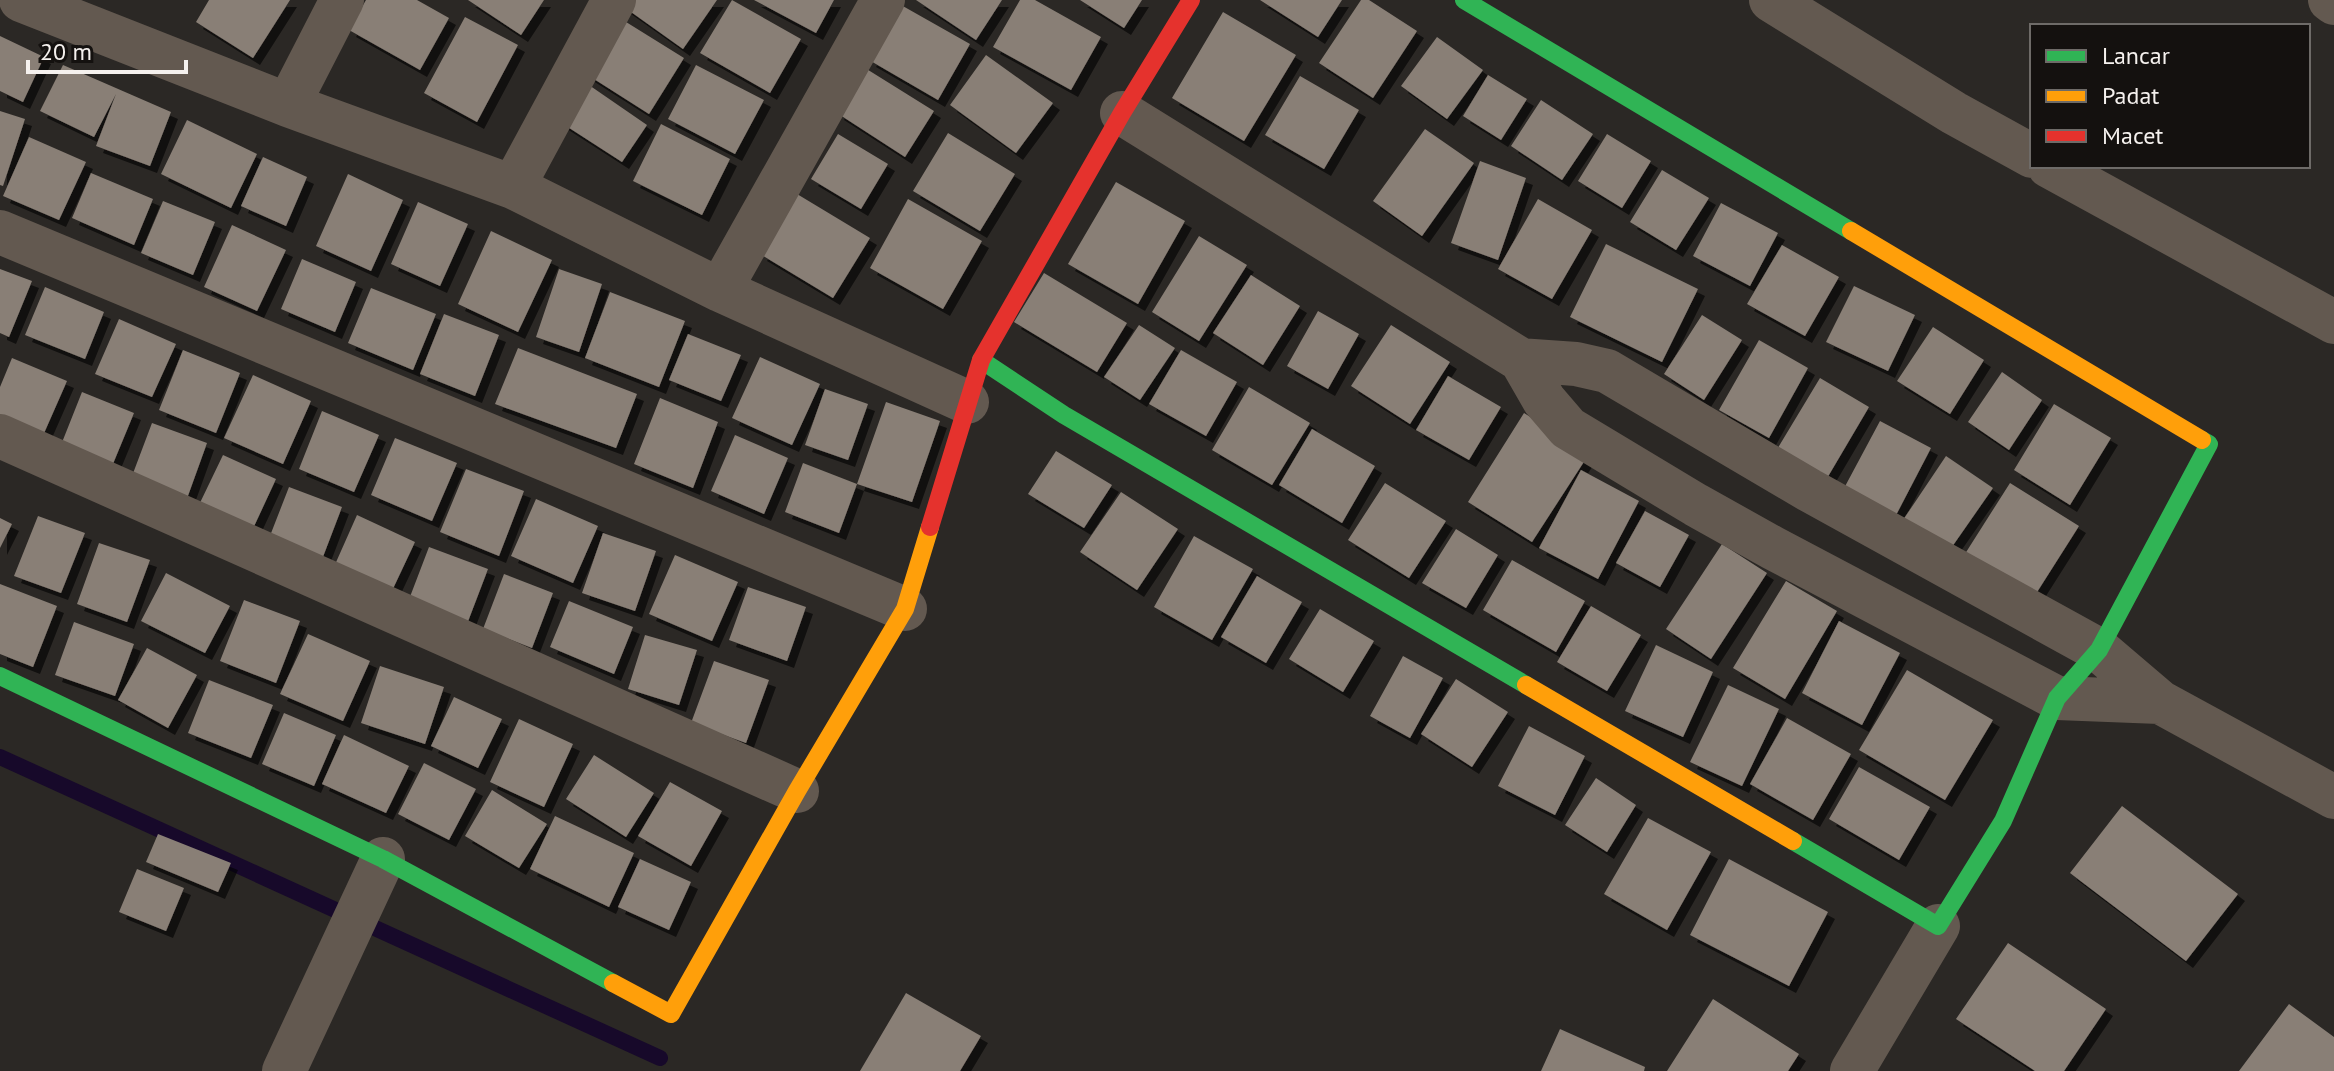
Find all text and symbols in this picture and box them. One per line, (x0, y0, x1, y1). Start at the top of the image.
scale bar (28, 24, 186, 74)
legend (2030, 24, 2310, 168)
text: 20 m (40, 36, 92, 67)
text: Lancar (2102, 40, 2170, 71)
text: Padat (2102, 80, 2159, 111)
text: Macet (2102, 120, 2164, 151)

